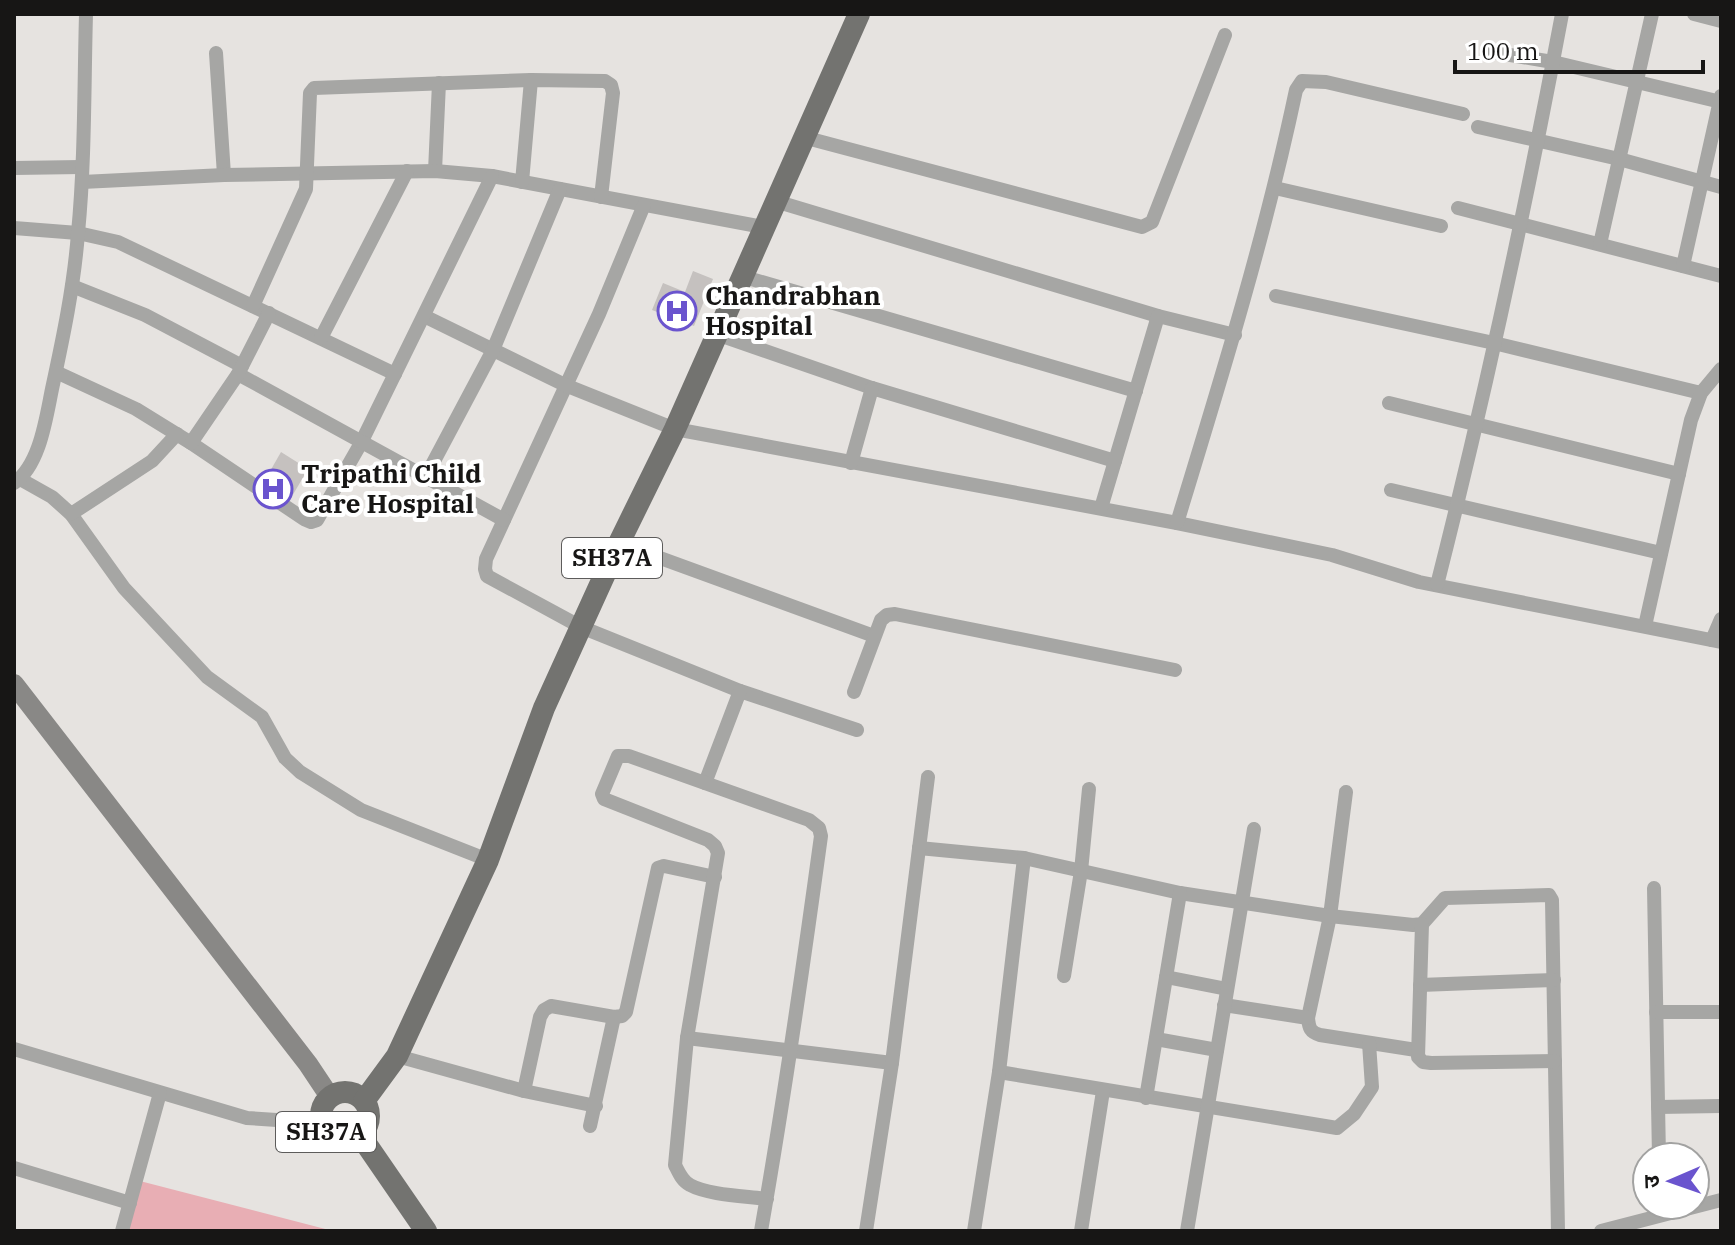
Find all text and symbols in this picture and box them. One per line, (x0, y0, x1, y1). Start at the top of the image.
scale bar (1455, 24, 1703, 74)
text: 100 m (1467, 35, 1539, 67)
place label: Chandrabhan Hospital (705, 278, 881, 342)
hospital icon: Chandrabhan Hospital (656, 290, 698, 332)
place label: Tripathi Child Care Hospital (301, 456, 482, 520)
hospital icon: Tripathi Child Care Hospital (252, 468, 294, 510)
road number: SH37A (562, 538, 662, 578)
road number: SH37A (276, 1112, 376, 1152)
north arrow (1631, 1141, 1711, 1221)
text: उ (1636, 1174, 1665, 1189)

